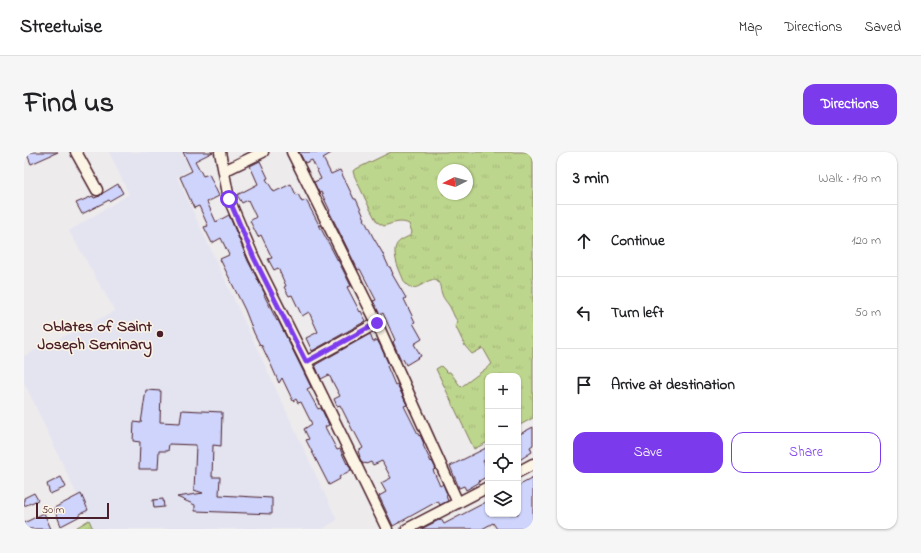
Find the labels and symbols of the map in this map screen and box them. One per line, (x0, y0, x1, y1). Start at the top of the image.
north arrow (437, 164, 473, 200)
route start (220, 190, 238, 208)
route end (368, 314, 386, 332)
place label: Oblates of Saint Joseph Seminary (38, 315, 153, 358)
marker: Oblates of Saint Joseph Seminary (155, 329, 165, 339)
scale bar (36, 501, 109, 520)

